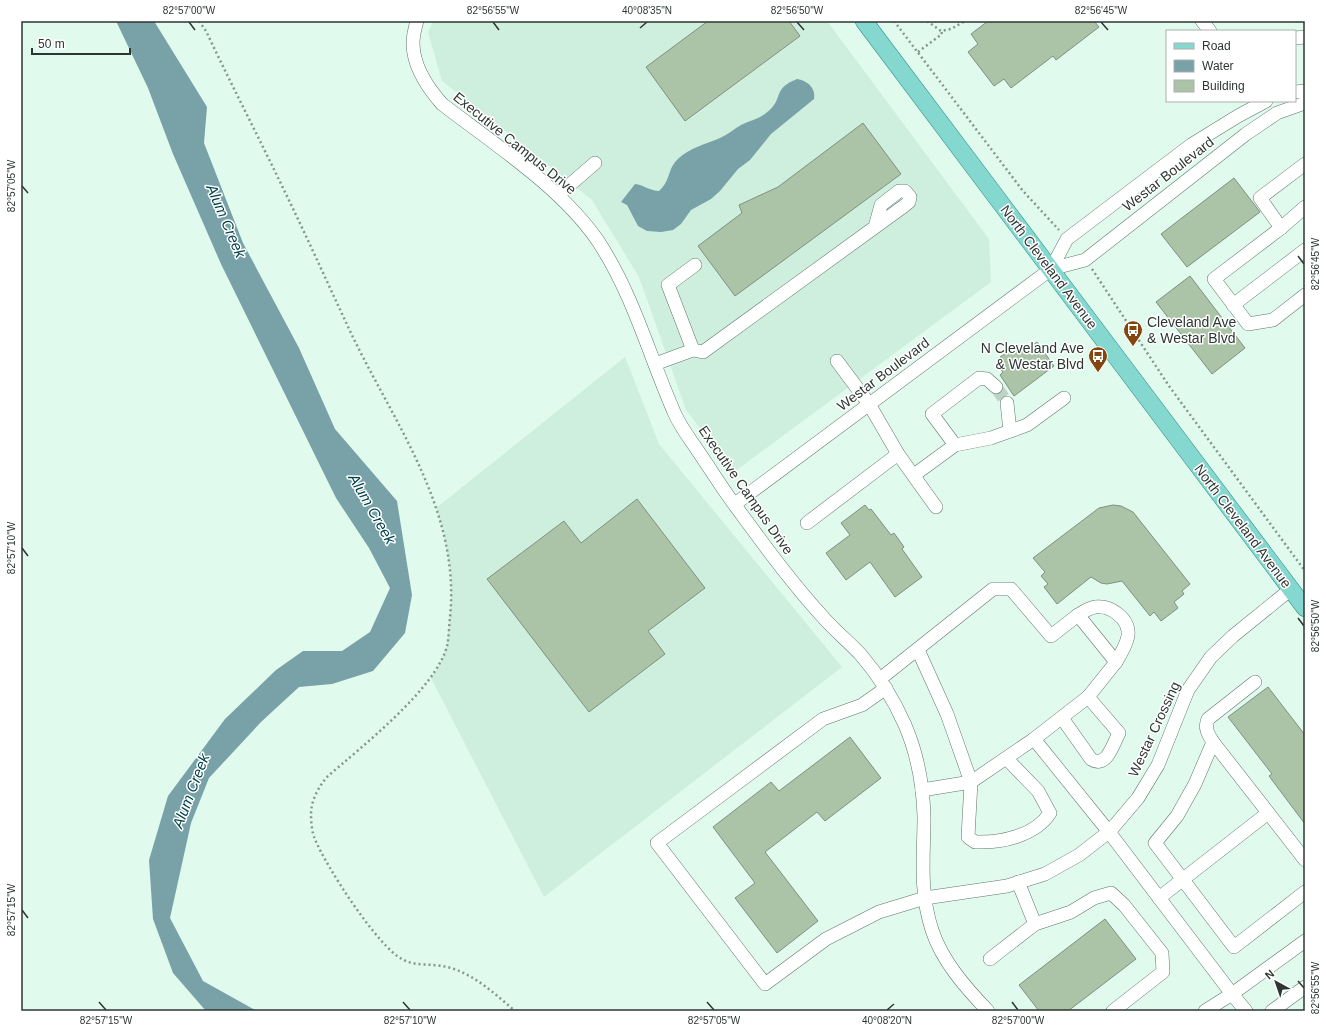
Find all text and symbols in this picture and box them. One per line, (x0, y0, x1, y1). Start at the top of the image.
text: 82°57'00"W (163, 5, 216, 16)
text: 82°56'55"W (467, 5, 520, 16)
text: 40°08'35"N (622, 5, 672, 16)
text: 82°56'50"W (771, 5, 824, 16)
text: 82°56'45"W (1075, 5, 1128, 16)
scale bar (32, 30, 130, 56)
legend (1166, 30, 1296, 102)
text: 50 m (38, 37, 65, 51)
text: Road (1202, 39, 1231, 53)
text: Water (1202, 59, 1234, 73)
text: Building (1202, 79, 1245, 93)
street label: Executive Campus Drive (450, 89, 580, 198)
street label: Westar Boulevard (1119, 134, 1217, 214)
text: 82°57'05"W (6, 159, 17, 212)
water label: Alum Creek (203, 180, 250, 262)
street label: North Cleveland Avenue (997, 202, 1101, 332)
text: 82°56'45"W (1310, 237, 1321, 290)
place label: Cleveland Ave & Westar Blvd (1147, 314, 1236, 346)
bus stop icon: Cleveland Ave & Westar Blvd (1122, 319, 1144, 347)
street label: Westar Boulevard (834, 334, 932, 414)
place label: N Cleveland Ave & Westar Blvd (981, 340, 1084, 372)
bus stop icon: N Cleveland Ave & Westar Blvd (1087, 345, 1109, 373)
street label: Executive Campus Drive (695, 423, 797, 558)
street label: North Cleveland Avenue (1191, 461, 1295, 591)
water label: Alum Creek (345, 470, 400, 548)
text: 82°57'10"W (6, 521, 17, 574)
text: 82°56'50"W (1310, 599, 1321, 652)
street label: Westar Crossing (1125, 679, 1183, 779)
water label: Alum Creek (168, 750, 213, 831)
text: 82°57'15"W (6, 883, 17, 936)
text: 82°56'55"W (1310, 961, 1321, 1014)
north arrow (1256, 962, 1296, 1002)
text: N (1263, 967, 1277, 981)
text: 82°57'15"W (80, 1015, 133, 1026)
text: 82°57'10"W (384, 1015, 437, 1026)
text: 82°57'05"W (688, 1015, 741, 1026)
text: 40°08'20"N (862, 1015, 912, 1026)
text: 82°57'00"W (992, 1015, 1045, 1026)

